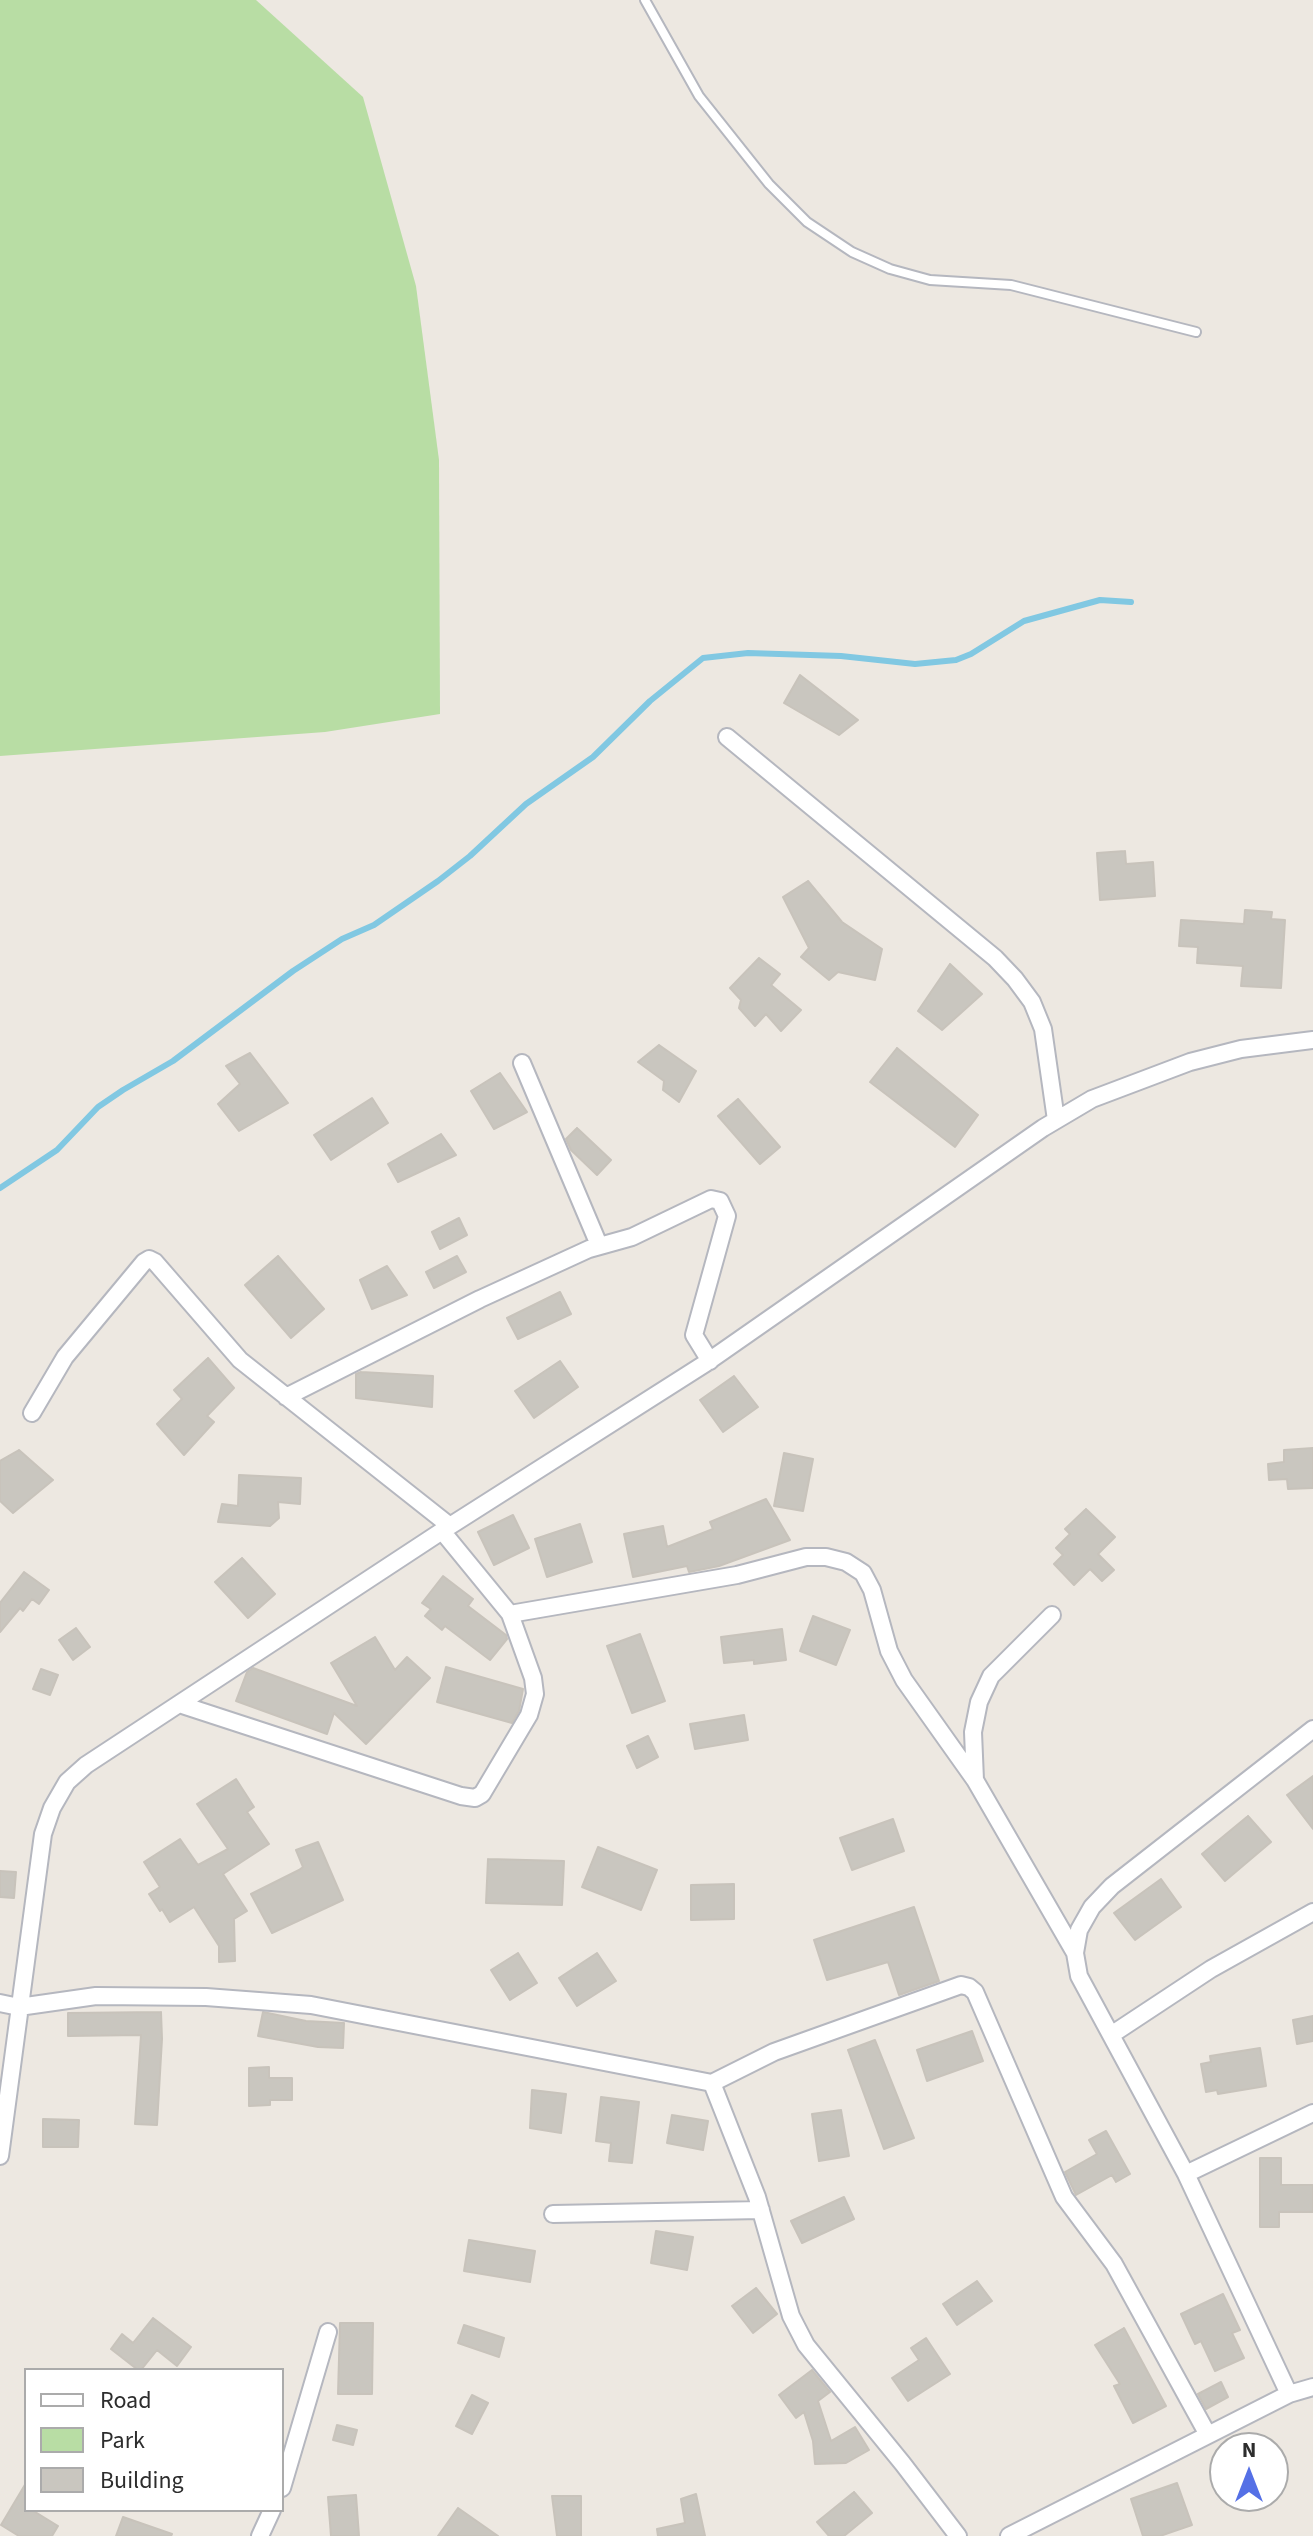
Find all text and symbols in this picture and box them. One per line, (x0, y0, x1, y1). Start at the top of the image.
legend (24, 2368, 284, 2512)
text: Road (100, 2383, 152, 2418)
text: Park (100, 2423, 145, 2458)
north arrow (1209, 2432, 1289, 2512)
text: N (1242, 2434, 1256, 2466)
text: Building (100, 2463, 184, 2498)

